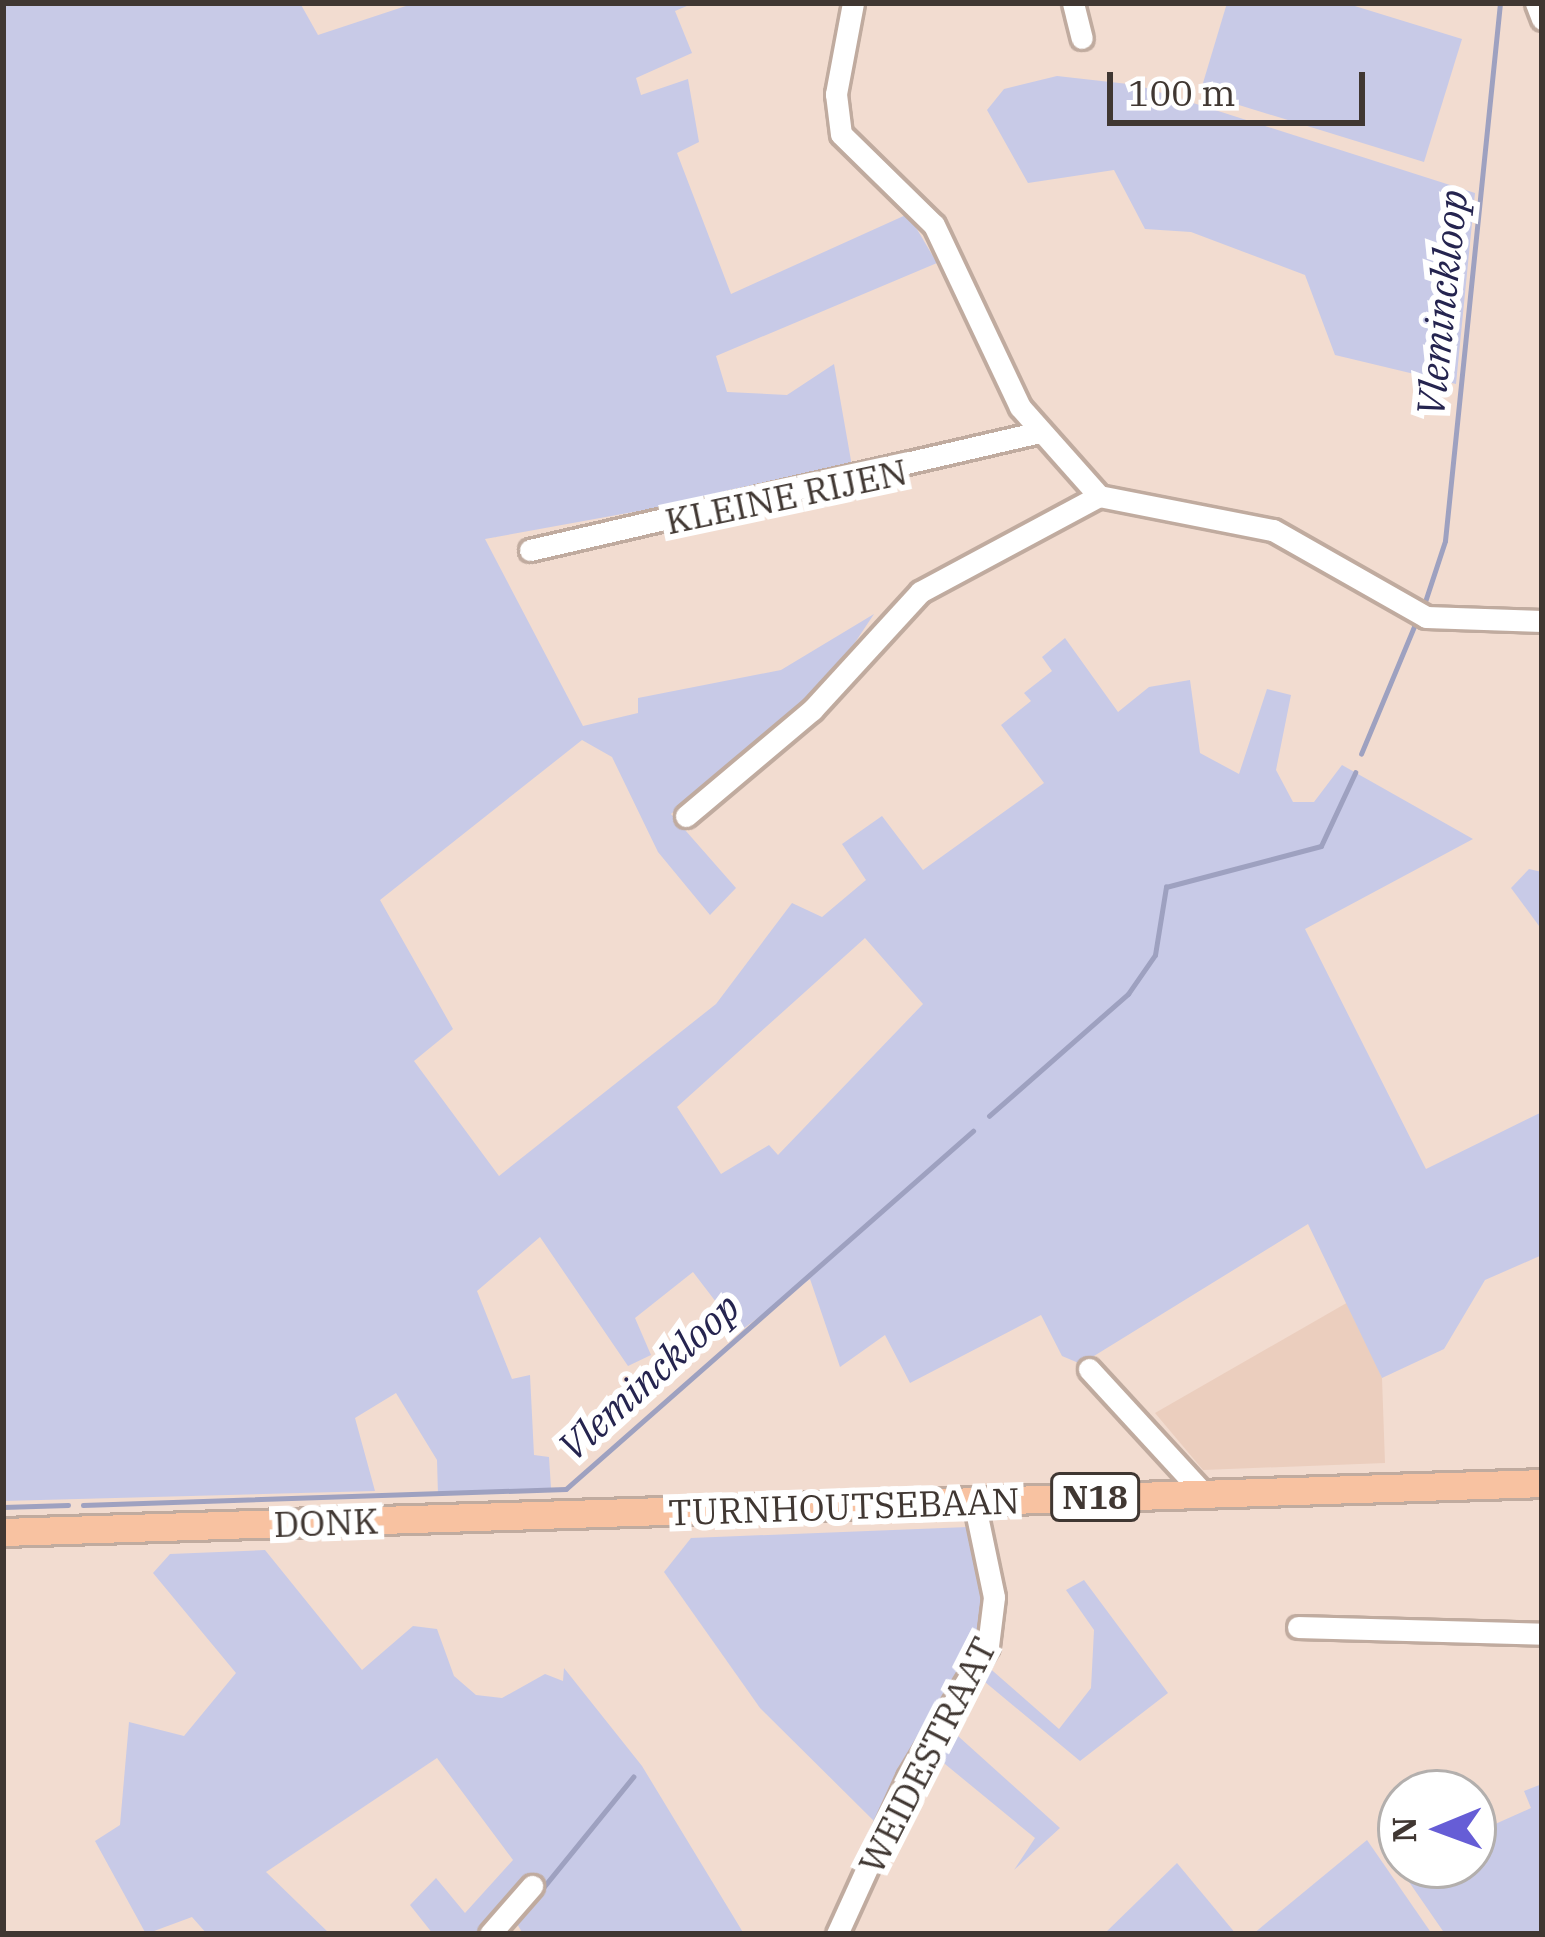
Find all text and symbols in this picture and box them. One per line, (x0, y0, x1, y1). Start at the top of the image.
scale bar (1113, 48, 1371, 122)
text: 100 m (1128, 69, 1235, 116)
water label: Vleminckloop (1407, 188, 1477, 418)
street label: KLEINE RIJEN (661, 449, 911, 543)
water label: Vleminckloop (549, 1284, 749, 1470)
road number: N18 (1050, 1470, 1140, 1524)
street label: TURNHOUTSEBAAN (668, 1478, 1020, 1534)
street label: DONK (273, 1499, 379, 1545)
street label: WEIDESTRAAT (849, 1630, 1005, 1880)
north arrow (1377, 1769, 1497, 1889)
text: N (1382, 1816, 1425, 1843)

